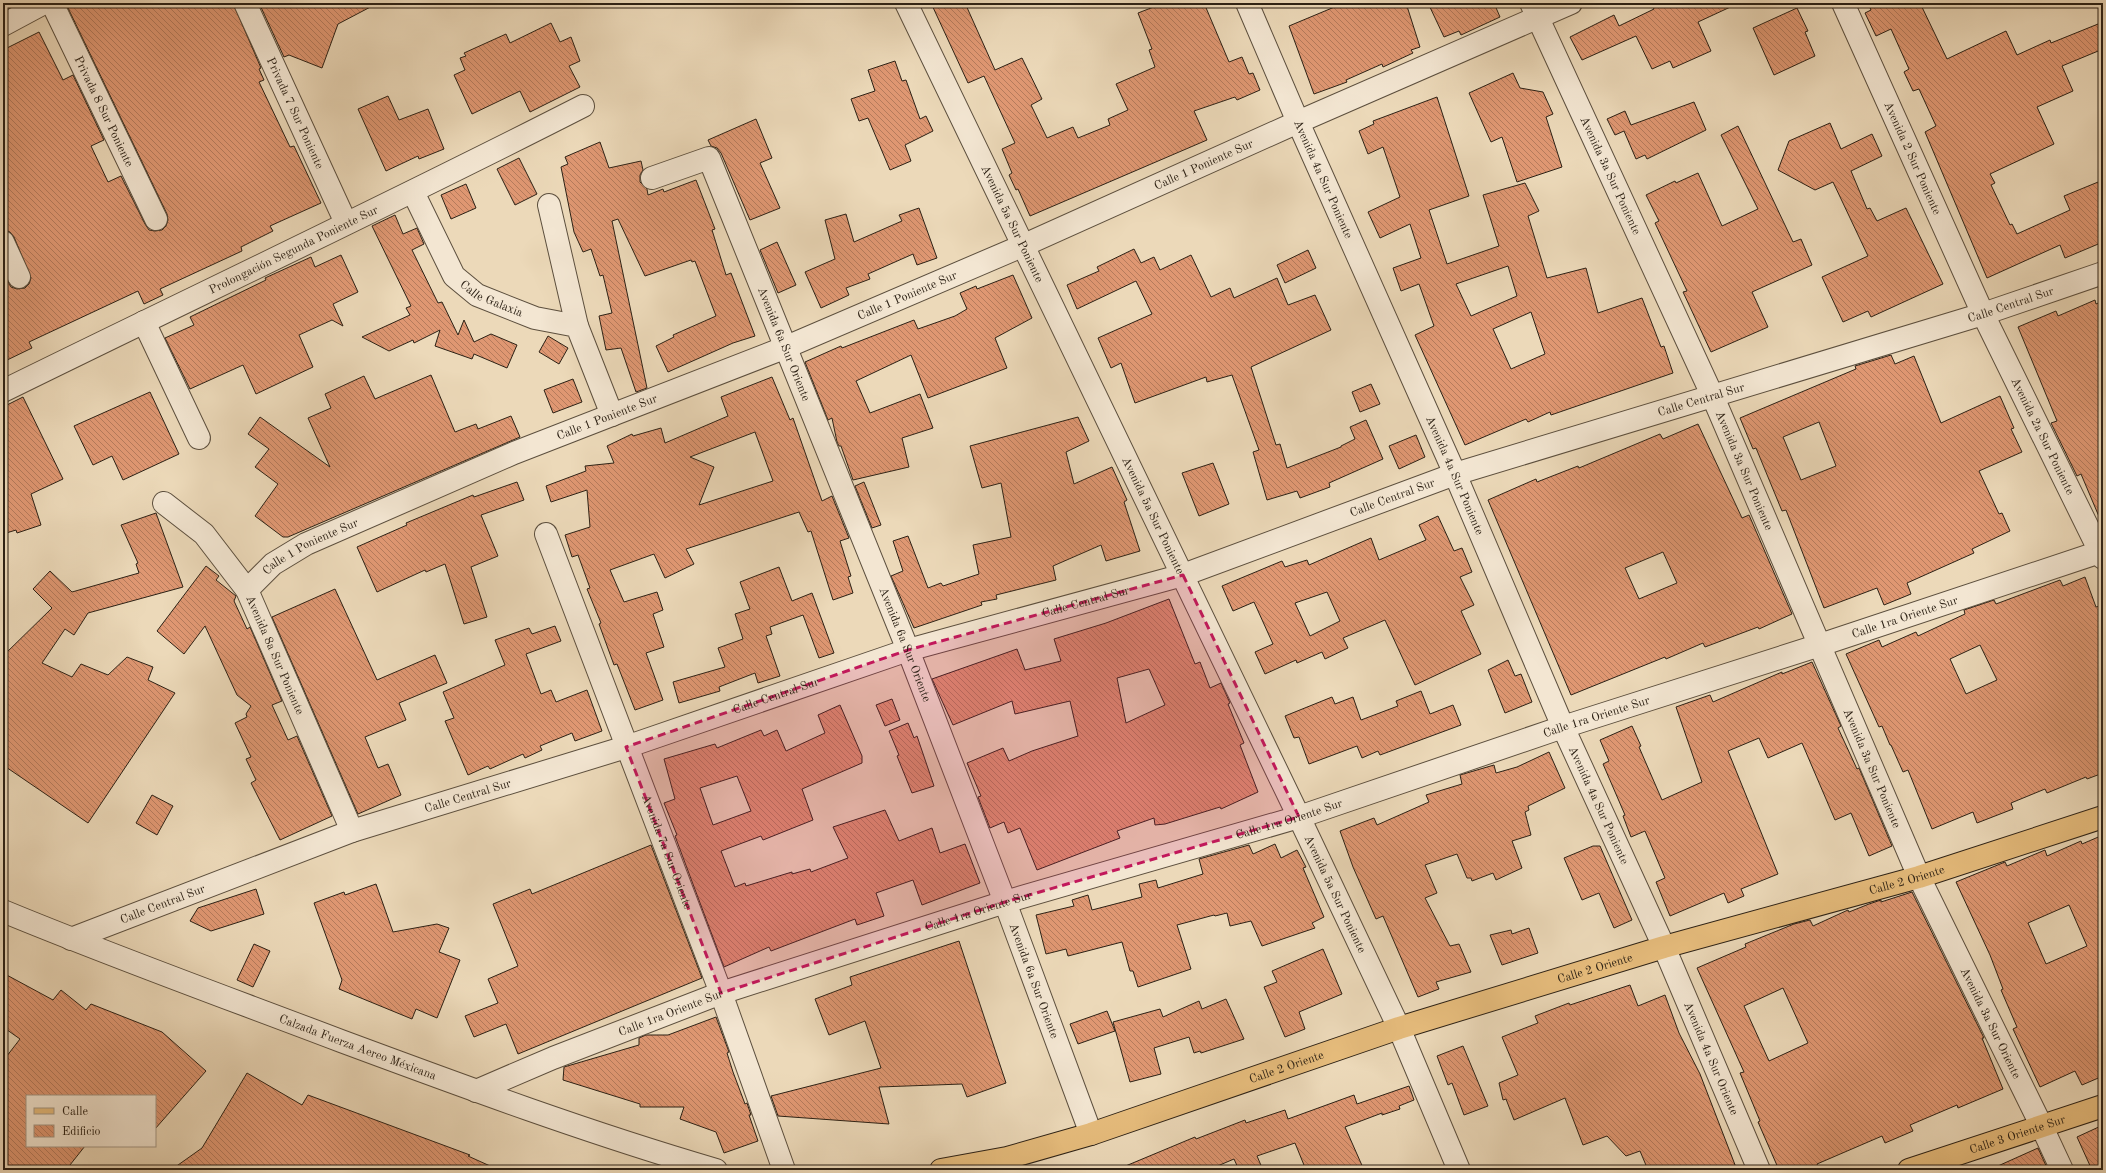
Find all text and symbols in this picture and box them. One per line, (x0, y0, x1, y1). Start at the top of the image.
street label: Privada 8 Sur Poniente (71, 54, 135, 169)
street label: Privada 7 Sur Poniente (264, 56, 326, 171)
street label: Avenida 2 Sur Poniente (1881, 100, 1943, 217)
street label: Avenida 3a Sur Poniente (1577, 115, 1642, 237)
street label: Avenida 4a Sur Poniente (1291, 118, 1354, 241)
street label: Calle 1 Poniente Sur (1153, 138, 1255, 193)
street label: Avenida 5a Sur Poniente (978, 164, 1045, 285)
street label: Prolongación Segunda Poniente Sur (207, 204, 380, 297)
street label: Calle 1 Poniente Sur (856, 270, 959, 323)
street label: Calle Galaxia (457, 279, 524, 320)
street label: Calle Central Sur (1967, 285, 2056, 325)
street label: Avenida 6a Sur Oriente (755, 286, 812, 403)
street label: Avenida 2a Sur Poniente (2008, 376, 2076, 497)
street label: Calle Central Sur (1656, 382, 1746, 419)
street label: Calle 1 Poniente Sur (555, 393, 659, 443)
street label: Avenida 3a Sur Poniente (1713, 410, 1775, 533)
street label: Avenida 4a Sur Poniente (1423, 414, 1485, 537)
street label: Avenida 5a Sur Poniente (1119, 455, 1186, 577)
street label: Calle Central Sur (1348, 477, 1437, 520)
street label: Calle 1 Poniente Sur (261, 517, 360, 578)
street label: Calle Central Sur (1041, 585, 1131, 620)
street label: Avenida 6a Sur Oriente (876, 586, 933, 704)
street label: Avenida 8a Sur Poniente (243, 594, 306, 717)
street label: Calle 1ra Oriente Sur (1850, 595, 1960, 641)
street label: Calle Central Sur (732, 676, 821, 717)
street label: Calle 1ra Oriente Sur (1542, 695, 1651, 740)
street label: Avenida 3a Sur Poniente (1841, 707, 1902, 830)
street label: Avenida 4a Sur Poniente (1566, 745, 1630, 867)
street label: Calle Central Sur (423, 778, 513, 815)
street label: Avenida 7a Sur Oriente (639, 793, 694, 912)
street label: Calle 1ra Oriente Sur (1234, 798, 1344, 842)
street label: Avenida 5a Sur Poniente (1302, 834, 1368, 955)
street label: Calle 2 Oriente (1868, 864, 1947, 897)
street label: Calle Central Sur (119, 883, 207, 927)
street label: Calle 1ra Oriente Sur (924, 890, 1033, 934)
street label: Avenida 6a Sur Oriente (1006, 922, 1060, 1041)
street label: Calle 2 Oriente (1556, 952, 1635, 986)
street label: Avenida 3a Sur Oriente (1958, 966, 2022, 1081)
street label: Calle 1ra Oriente Sur (617, 988, 725, 1039)
street label: Avenida 4a Sur Oriente (1681, 1000, 1740, 1117)
street label: Calzada Fuerza Aereo Méxicana (277, 1013, 438, 1083)
street label: Calle 2 Oriente (1248, 1049, 1326, 1086)
legend (26, 1095, 156, 1147)
text: Calle (62, 1106, 88, 1118)
street label: Calle 3 Oriente Sur (1968, 1114, 2067, 1157)
text: Edificio (62, 1126, 101, 1138)

